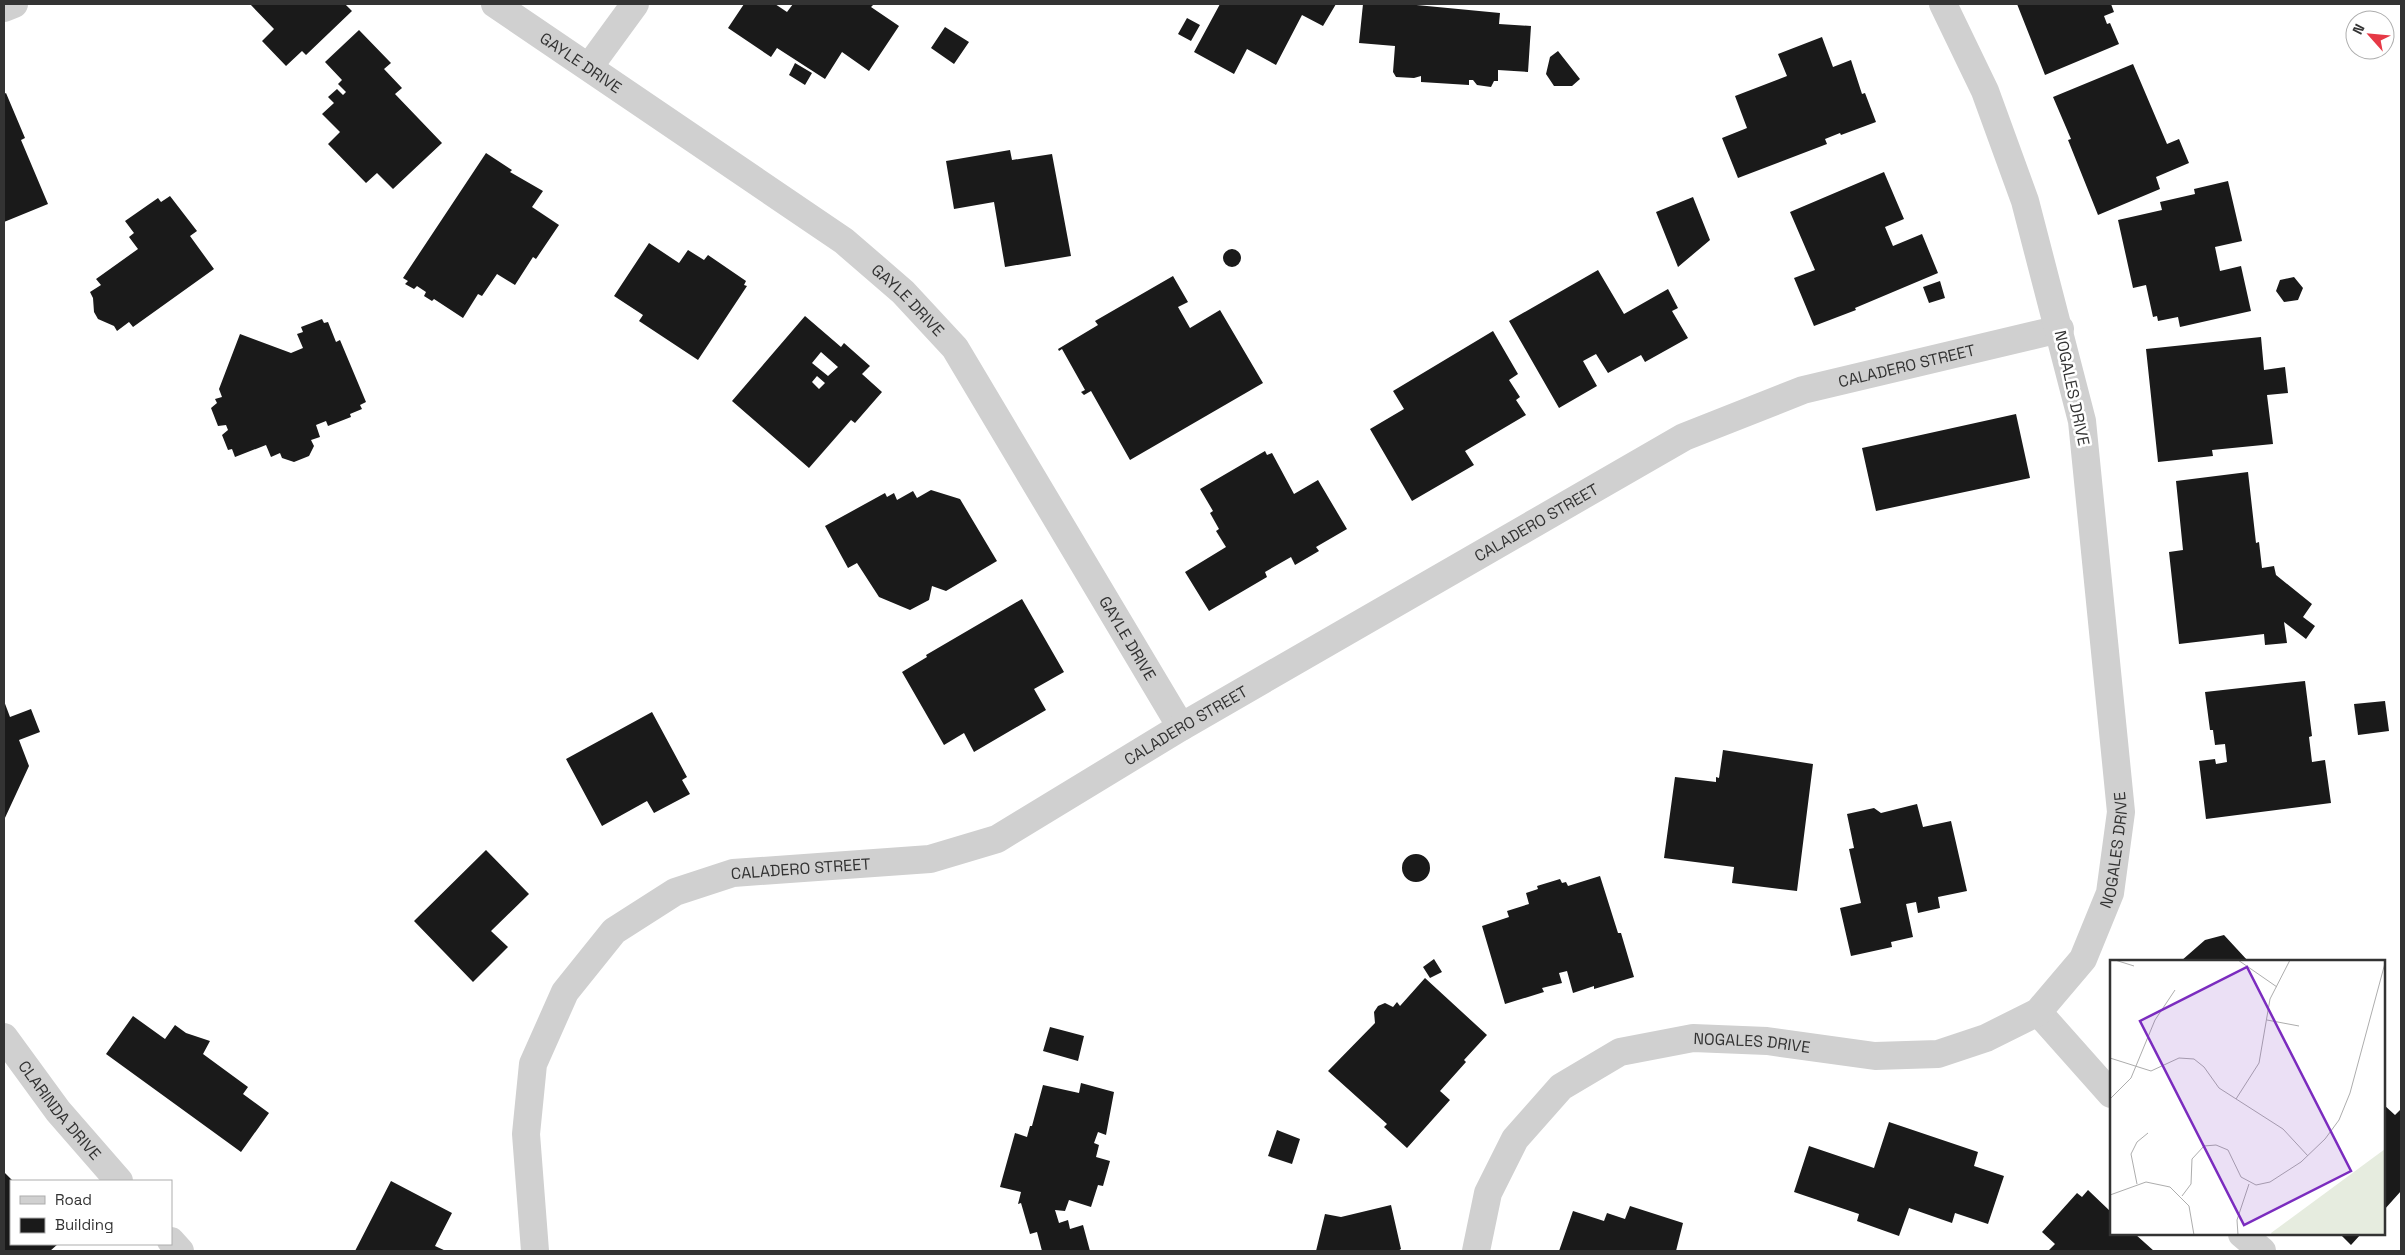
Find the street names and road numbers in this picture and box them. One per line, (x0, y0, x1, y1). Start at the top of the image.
street label: GAYLE DRIVE (536, 27, 626, 98)
street label: GAYLE DRIVE (867, 259, 949, 341)
street label: NOGALES DRIVE (2050, 329, 2094, 447)
street label: CALADERO STREET (1836, 339, 1977, 392)
street label: CALADERO STREET (1470, 478, 1602, 566)
street label: GAYLE DRIVE (1095, 592, 1161, 684)
street label: CALADERO STREET (1120, 680, 1251, 770)
street label: NOGALES DRIVE (2094, 791, 2132, 911)
street label: CALADERO STREET (730, 853, 871, 884)
street label: NOGALES DRIVE (1693, 1028, 1812, 1057)
street label: CLARINDA DRIVE (14, 1056, 106, 1164)

